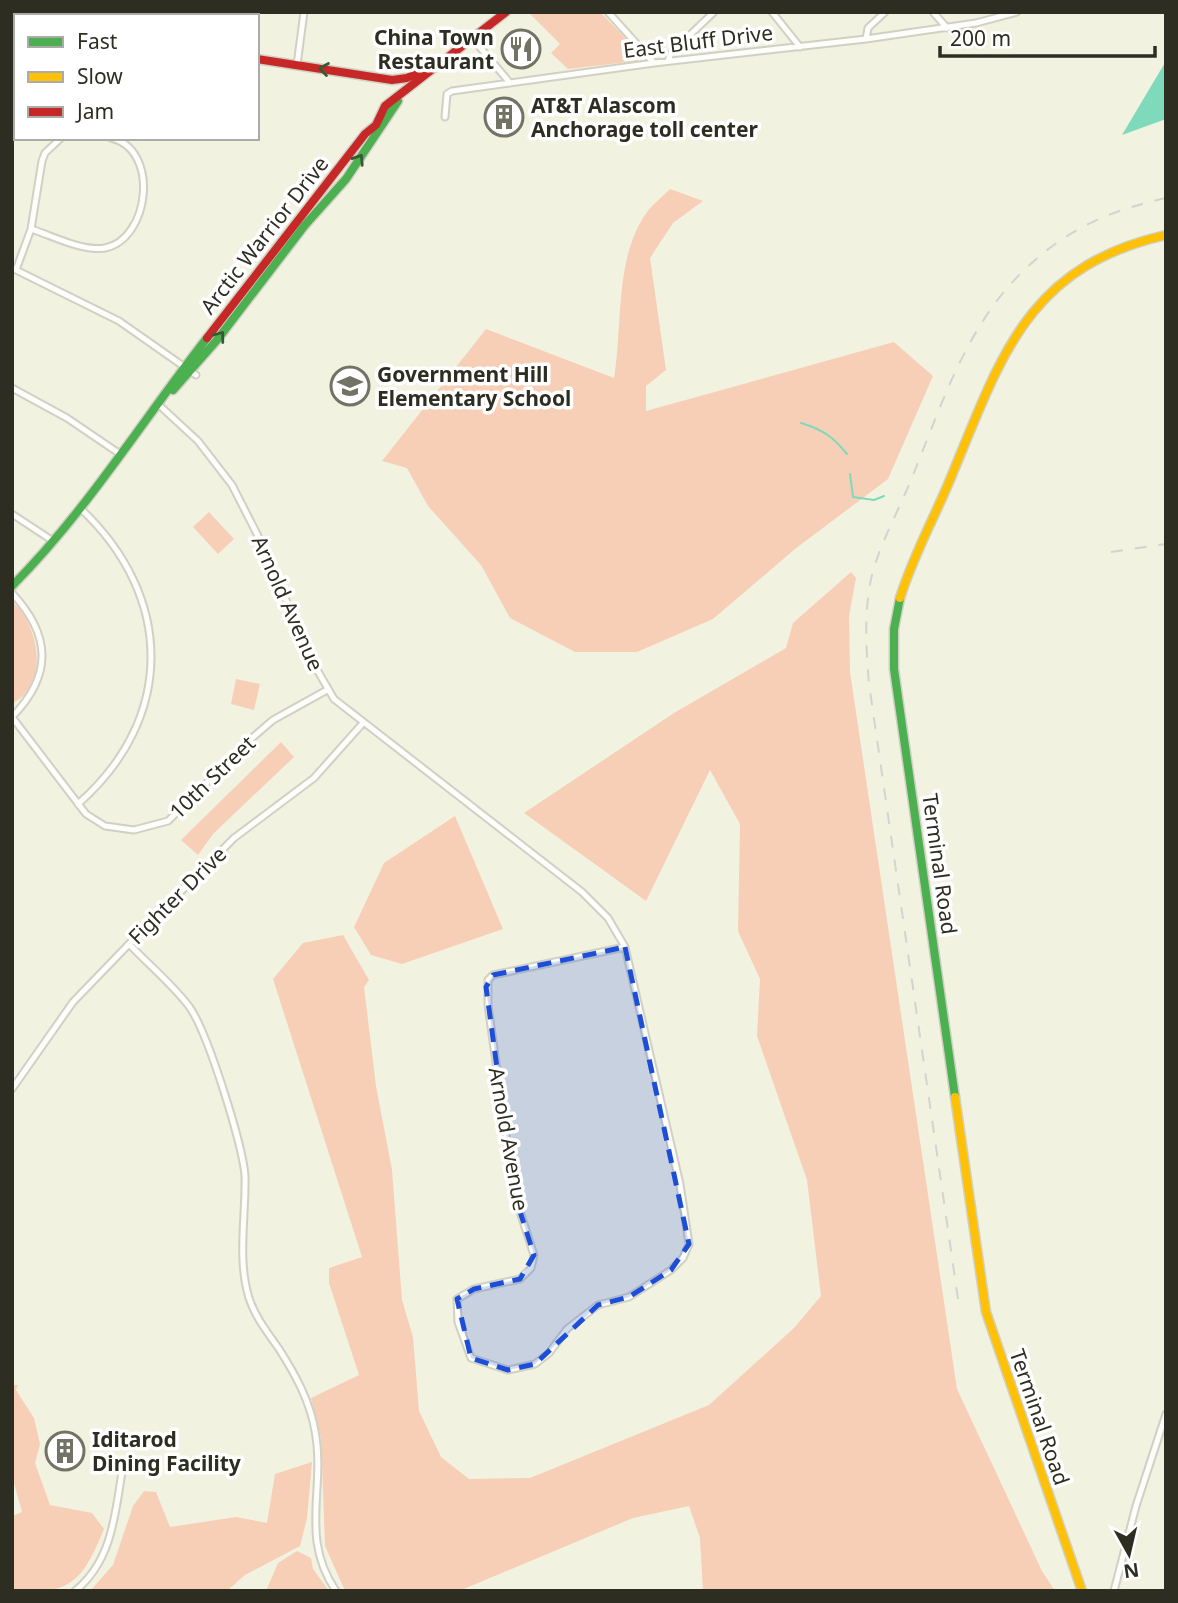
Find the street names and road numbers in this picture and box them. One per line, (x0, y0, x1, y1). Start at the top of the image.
street label: East Bluff Drive (622, 18, 774, 64)
street label: Arctic Warrior Drive (194, 150, 334, 320)
street label: Arnold Avenue (246, 531, 330, 675)
street label: 10th Street (163, 729, 261, 825)
street label: Terminal Road (916, 792, 964, 936)
street label: Fighter Drive (122, 840, 232, 950)
street label: Arnold Avenue (483, 1065, 535, 1213)
street label: Terminal Road (1004, 1345, 1076, 1489)

